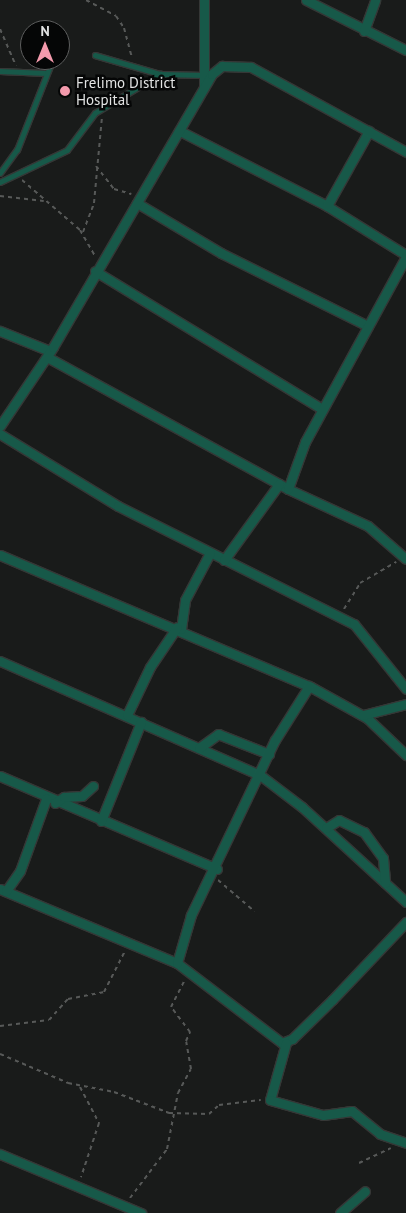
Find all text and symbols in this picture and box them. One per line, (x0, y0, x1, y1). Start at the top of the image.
north arrow (20, 20, 70, 70)
text: N (40, 22, 50, 40)
place label: Frelimo District Hospital (76, 73, 175, 108)
marker: Frelimo District Hospital (58, 84, 72, 98)

